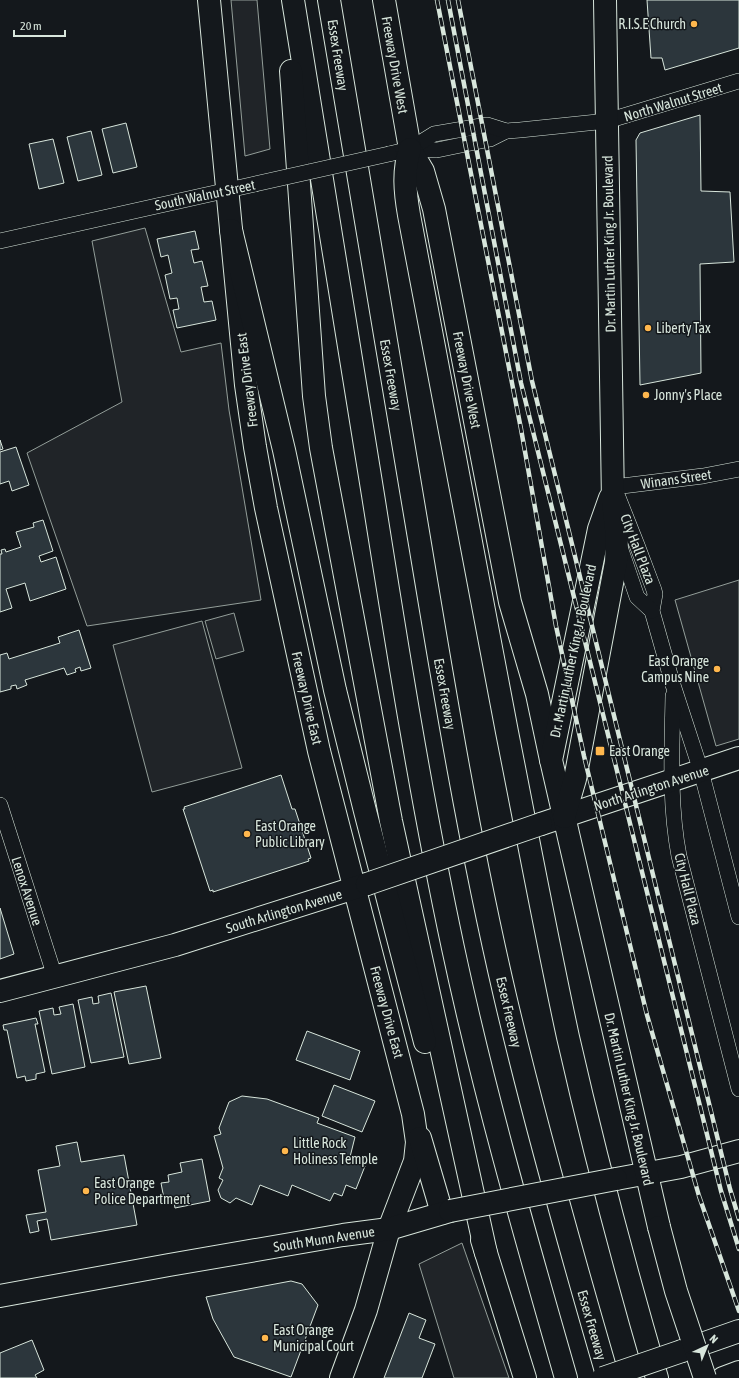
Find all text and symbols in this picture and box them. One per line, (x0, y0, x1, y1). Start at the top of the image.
scale bar (14, 12, 65, 38)
street label: Freeway Drive West (379, 15, 411, 115)
place label: R.I.S.E Church (618, 16, 686, 32)
street label: Essex Freeway (324, 18, 352, 92)
text: 20 m (20, 19, 42, 33)
marker: R.I.S.E Church (689, 19, 699, 29)
street label: North Walnut Street (622, 79, 724, 125)
street label: Dr. Martin Luther King Jr. Boulevard (599, 155, 619, 333)
street label: South Walnut Street (153, 177, 257, 213)
place label: Liberty Tax (656, 320, 711, 336)
marker: Liberty Tax (643, 323, 653, 333)
street label: Freeway Drive West (450, 330, 484, 430)
street label: Freeway Drive East (233, 332, 261, 428)
street label: Essex Freeway (377, 338, 405, 412)
place label: Jonny's Place (654, 387, 722, 403)
marker: Jonny's Place (641, 390, 651, 400)
street label: Winans Street (640, 466, 712, 492)
street label: City Hall Plaza (617, 512, 659, 586)
street label: Dr. Martin Luther King Jr. Boulevard (547, 563, 599, 739)
street label: Freeway Drive East (289, 650, 325, 746)
place label: East Orange Campus Nine (641, 653, 709, 685)
street label: Essex Freeway (431, 657, 459, 731)
marker: East Orange Campus Nine (712, 664, 722, 674)
place label: East Orange (609, 743, 670, 759)
marker: East Orange (594, 745, 606, 757)
street label: North Arlington Avenue (591, 762, 711, 814)
place label: East Orange Public Library (255, 818, 325, 850)
marker: East Orange Public Library (242, 829, 252, 839)
street label: City Hall Plaza (671, 851, 705, 927)
street label: Lenox Avenue (8, 855, 46, 927)
street label: South Arlington Avenue (224, 886, 344, 936)
street label: Freeway Drive East (367, 964, 407, 1060)
street label: Essex Freeway (493, 975, 525, 1049)
street label: Dr. Martin Luther King Jr. Boulevard (601, 1011, 657, 1187)
place label: Little Rock Holiness Temple (293, 1135, 378, 1167)
marker: Little Rock Holiness Temple (280, 1146, 290, 1156)
place label: East Orange Police Department (94, 1175, 190, 1207)
marker: East Orange Police Department (81, 1186, 91, 1196)
street label: South Munn Avenue (272, 1223, 376, 1255)
street label: Essex Freeway (574, 1288, 610, 1362)
place label: East Orange Municipal Court (273, 1322, 354, 1354)
north arrow (687, 1326, 727, 1366)
text: N (707, 1332, 720, 1345)
marker: East Orange Municipal Court (260, 1333, 270, 1343)

